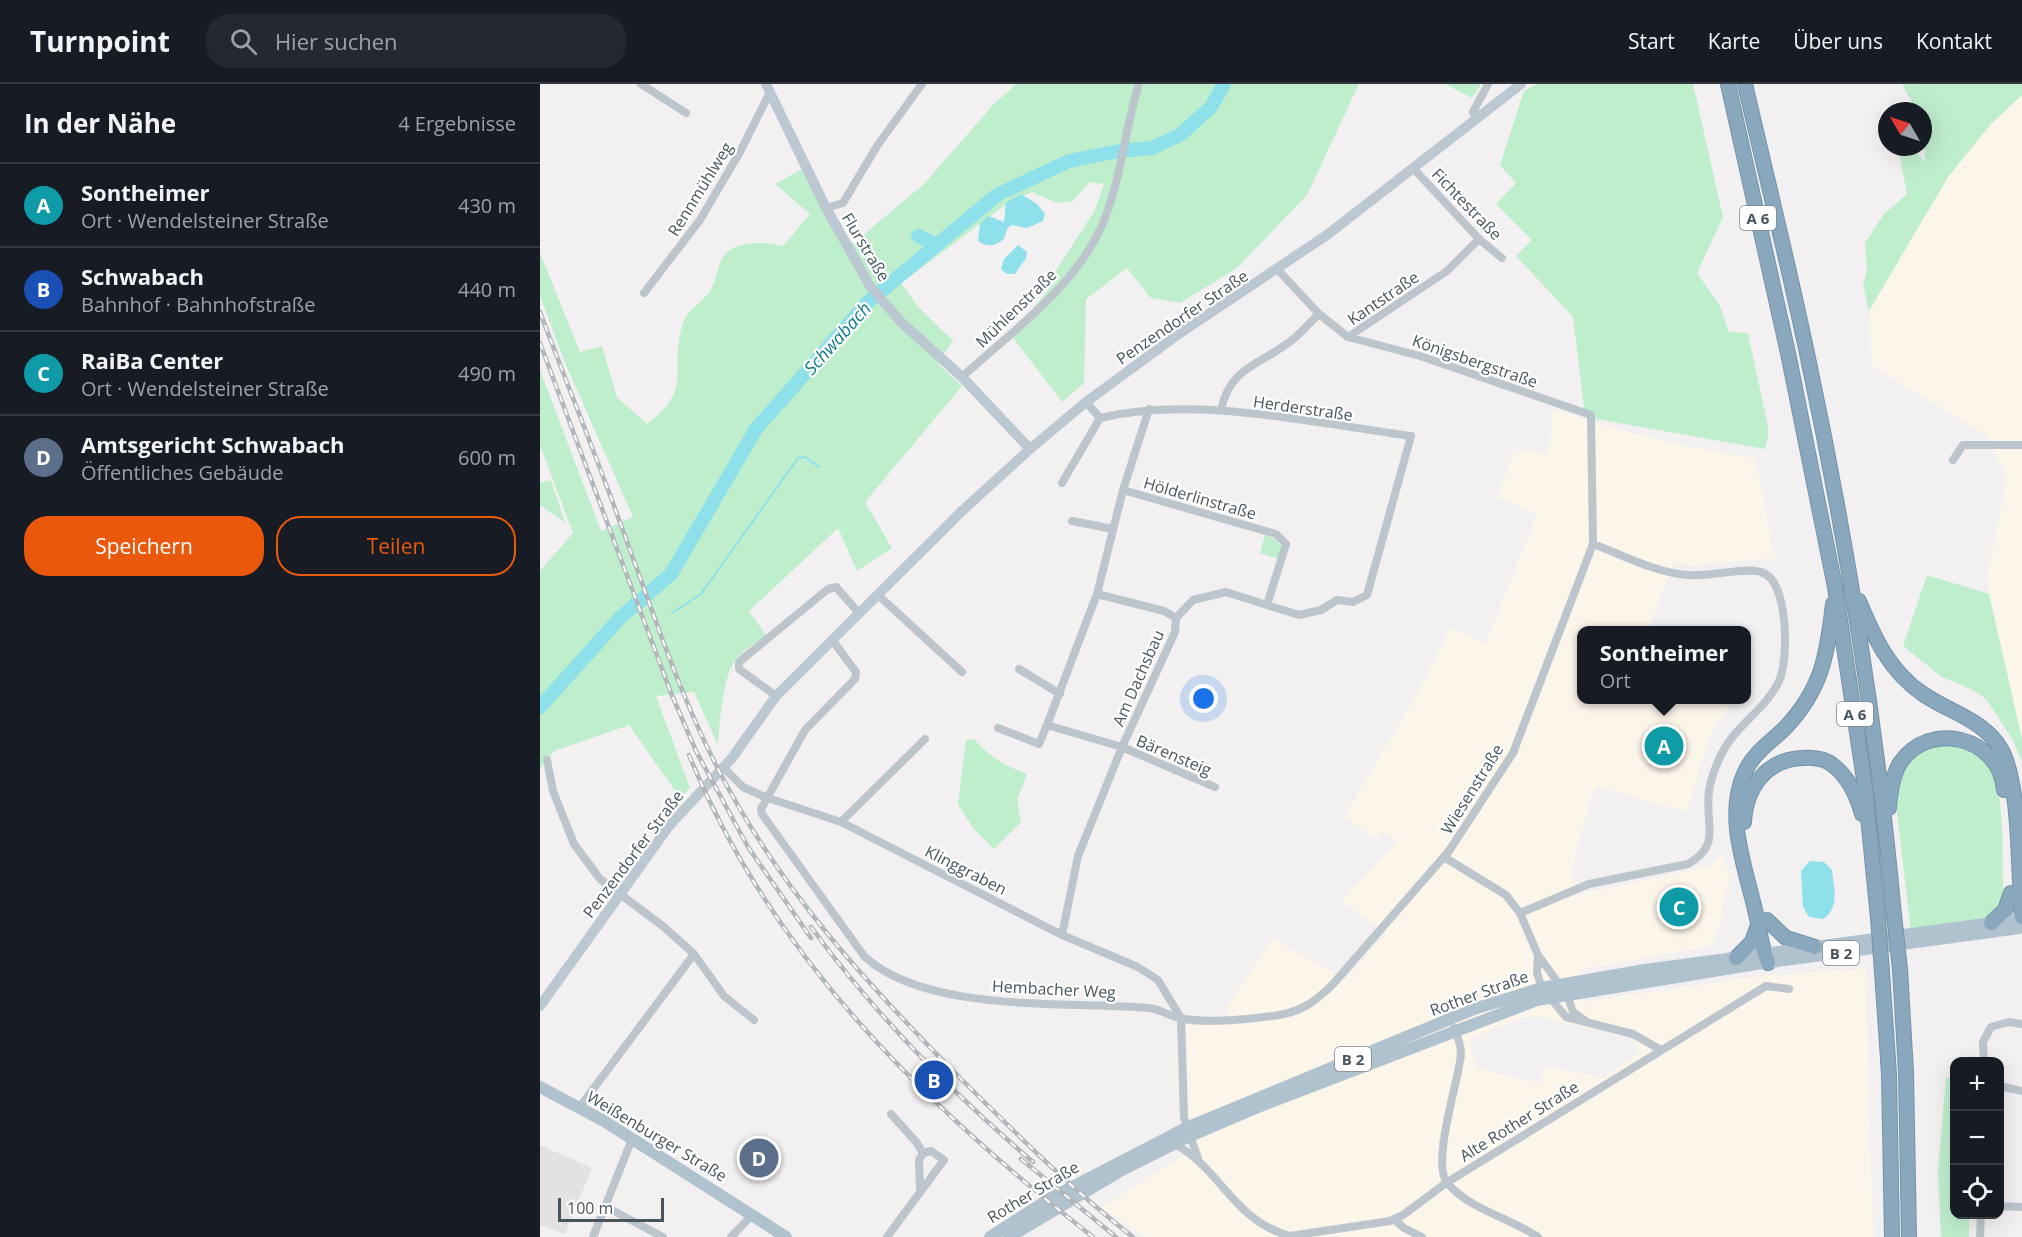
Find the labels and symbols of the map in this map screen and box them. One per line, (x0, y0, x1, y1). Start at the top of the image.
north arrow (1878, 102, 1932, 156)
street label: Rennmühlweg (662, 138, 738, 240)
street label: Fichtestraße (1427, 163, 1507, 245)
road number: A 6 (1740, 206, 1776, 230)
street label: Flurstraße (837, 209, 895, 285)
street label: Mühlenstraße (971, 264, 1061, 352)
street label: Penzendorfer Straße (1112, 265, 1252, 369)
street label: Kantstraße (1343, 266, 1423, 330)
water label: Schwabach (798, 297, 876, 379)
street label: Königsbergstraße (1409, 329, 1541, 393)
street label: Herderstraße (1252, 390, 1354, 426)
street label: Hölderlinstraße (1141, 471, 1259, 525)
street label: Am Dachsbau (1107, 626, 1169, 730)
your location (1189, 684, 1218, 713)
road number: A 6 (1837, 702, 1873, 726)
pin: A (1644, 724, 1684, 768)
street label: Bärensteig (1133, 729, 1215, 781)
street label: Wiesenstraße (1436, 740, 1508, 838)
street label: Penzendorfer Straße (578, 786, 688, 922)
street label: Klinggraben (921, 840, 1011, 900)
pin: C (1660, 884, 1698, 930)
road number: B 2 (1823, 941, 1859, 965)
street label: Rother Straße (1427, 965, 1531, 1021)
street label: Hembacher Weg (992, 975, 1117, 1003)
road number: B 2 (1335, 1047, 1371, 1071)
pin: B (914, 1058, 954, 1102)
street label: Alte Rother Straße (1455, 1075, 1583, 1167)
street label: Weißenburger Straße (583, 1085, 731, 1187)
pin: D (740, 1136, 778, 1180)
street label: Rother Straße (983, 1156, 1083, 1228)
scale bar (558, 1195, 664, 1222)

